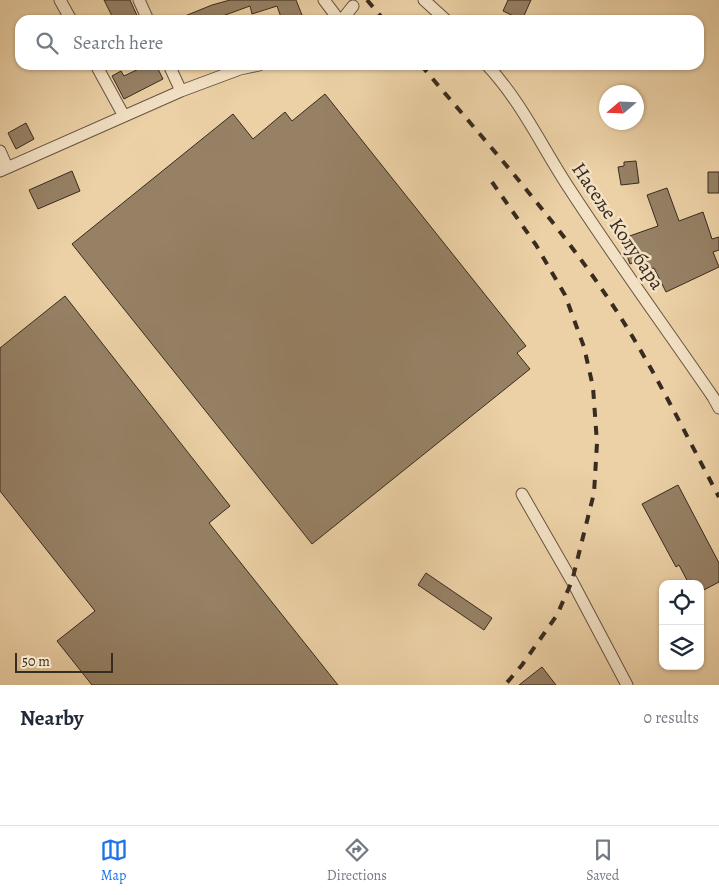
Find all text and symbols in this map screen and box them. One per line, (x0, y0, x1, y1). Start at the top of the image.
search box (15, 15, 704, 70)
icon: search (33, 29, 61, 57)
text: Search here (73, 30, 163, 56)
north arrow (599, 85, 644, 130)
street label: Насеље Колубара (565, 157, 671, 296)
map controls (659, 580, 704, 670)
button: locate (659, 580, 704, 625)
button: layers (659, 625, 704, 670)
scale bar (15, 650, 112, 673)
text: 50 m (22, 652, 50, 671)
text: Nearby (20, 704, 83, 732)
text: 0 results (643, 707, 699, 729)
tab: Map (100, 836, 128, 885)
tab: Directions (327, 836, 387, 885)
tab: Saved (586, 836, 619, 885)

